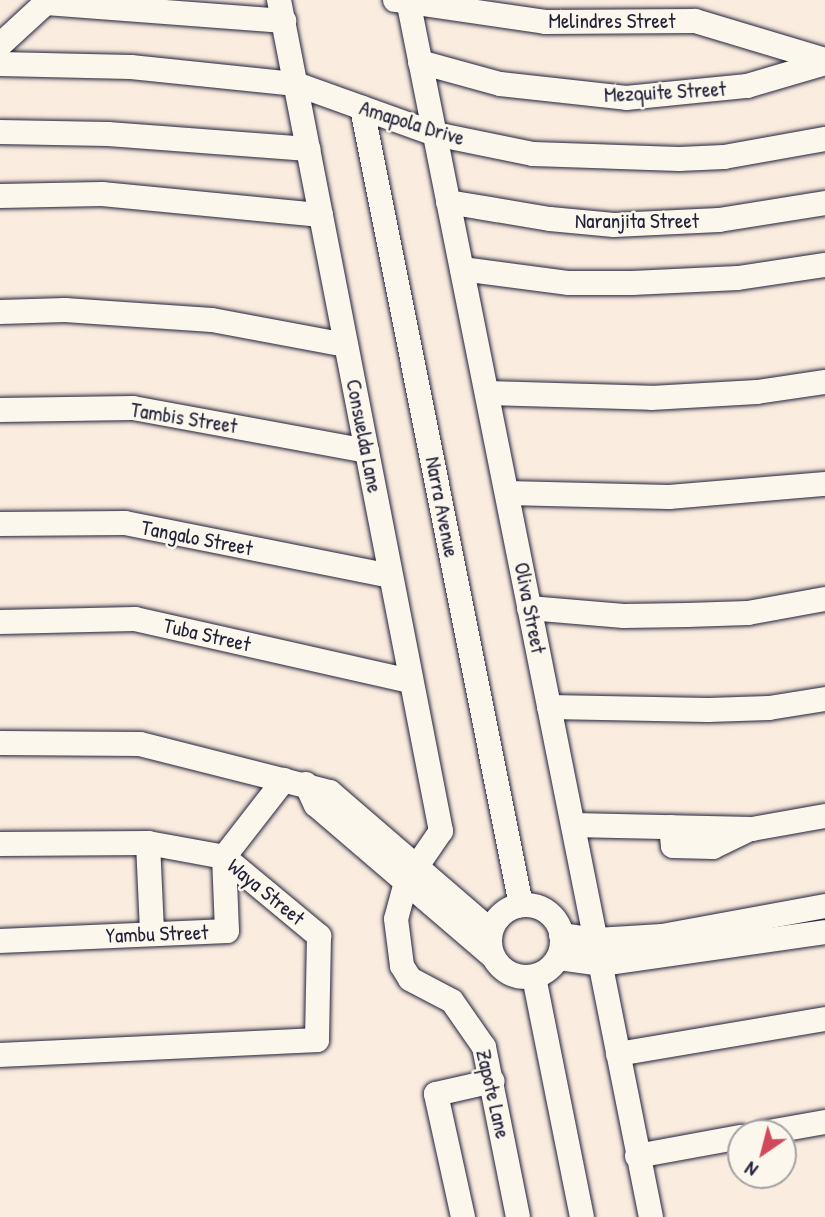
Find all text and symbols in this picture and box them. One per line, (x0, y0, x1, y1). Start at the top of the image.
street label: Melindres Street (548, 8, 676, 34)
street label: Mezquite Street (603, 76, 727, 108)
street label: Amapola Drive (356, 95, 468, 151)
street label: Naranjita Street (575, 208, 699, 234)
street label: Consuelda Lane (341, 377, 387, 495)
street label: Tambis Street (129, 397, 239, 439)
street label: Narra Avenue (420, 455, 464, 559)
street label: Tangalo Street (139, 515, 255, 561)
street label: Oliva Street (509, 560, 551, 656)
street label: Tuba Street (161, 613, 253, 657)
street label: Waya Street (222, 853, 310, 931)
street label: Yambu Street (105, 920, 209, 948)
street label: Zapote Lane (471, 1047, 515, 1141)
north arrow (727, 1119, 797, 1189)
text: N (740, 1156, 763, 1183)

